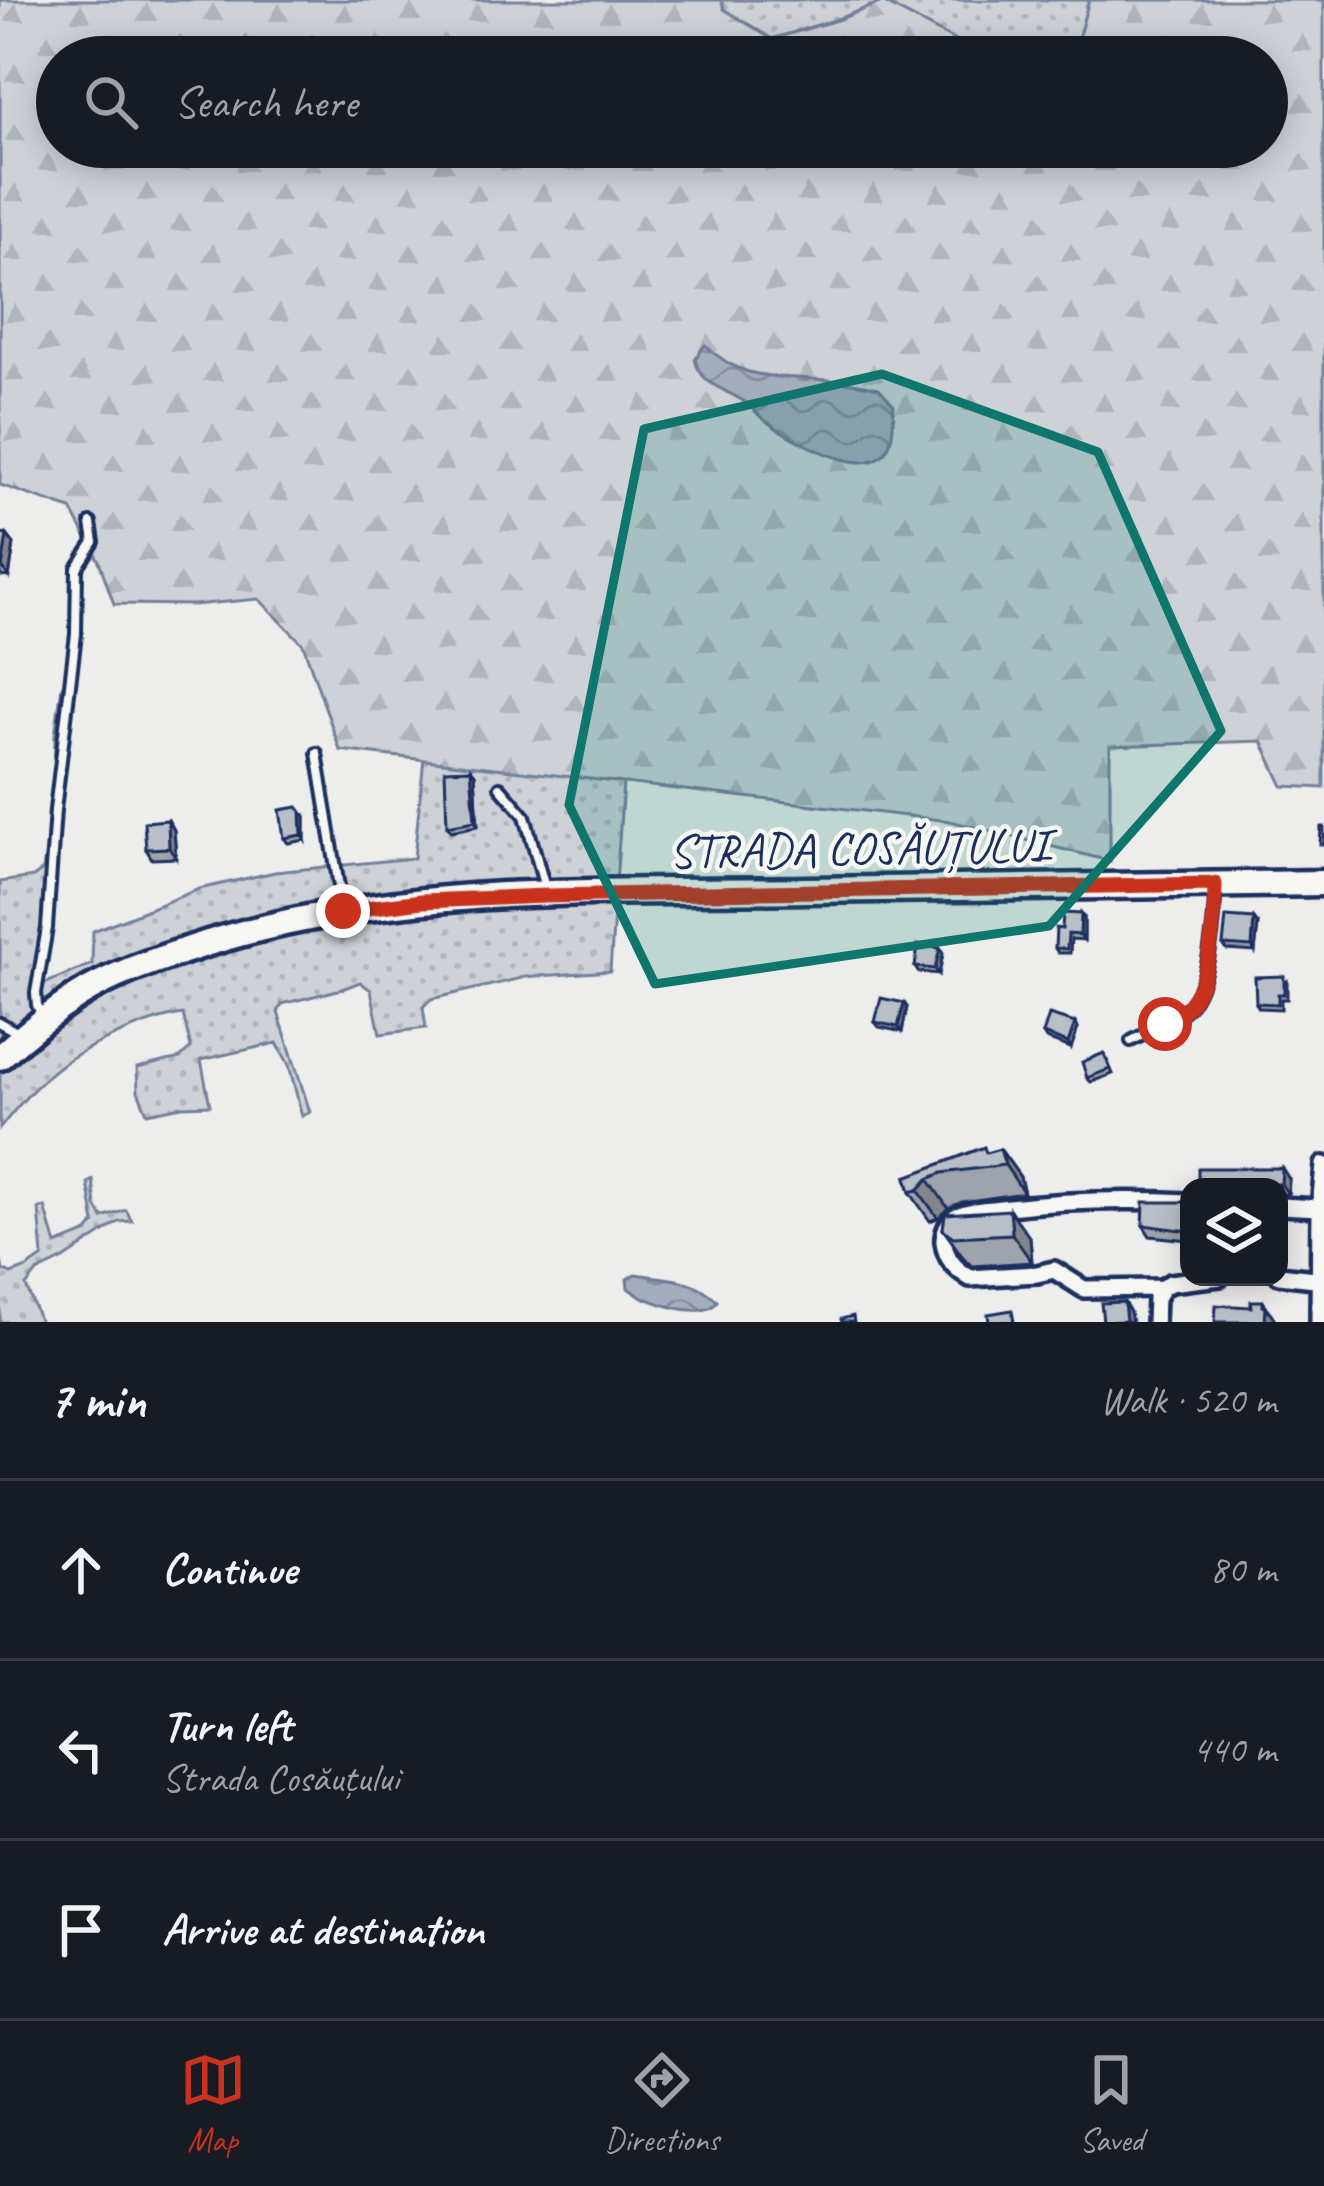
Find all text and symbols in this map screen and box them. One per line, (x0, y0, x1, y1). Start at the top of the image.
search box (36, 36, 1288, 168)
icon: search (78, 69, 144, 135)
text: Search here (174, 74, 357, 131)
street label: STRADA COSĂUȚULUI (668, 815, 1058, 881)
route end (316, 884, 370, 938)
route start (1138, 997, 1192, 1051)
map controls (1180, 1178, 1288, 1286)
button: layers (1180, 1178, 1288, 1286)
text: 7 min (48, 1368, 146, 1432)
text: Walk · 520 m (1100, 1376, 1276, 1425)
icon: ahead (48, 1537, 114, 1603)
text: Continue (162, 1541, 296, 1598)
text: 80 m (1210, 1545, 1276, 1594)
text: Turn left (162, 1697, 292, 1754)
icon: left (48, 1717, 114, 1783)
text: 440 m (1192, 1725, 1276, 1774)
text: Strada Cosăuțului (162, 1754, 399, 1803)
icon: arrive (48, 1897, 114, 1963)
text: Arrive at destination (162, 1901, 484, 1958)
tab: Map (180, 2047, 246, 2161)
tab: Directions (605, 2047, 719, 2161)
tab: Saved (1078, 2047, 1144, 2161)

